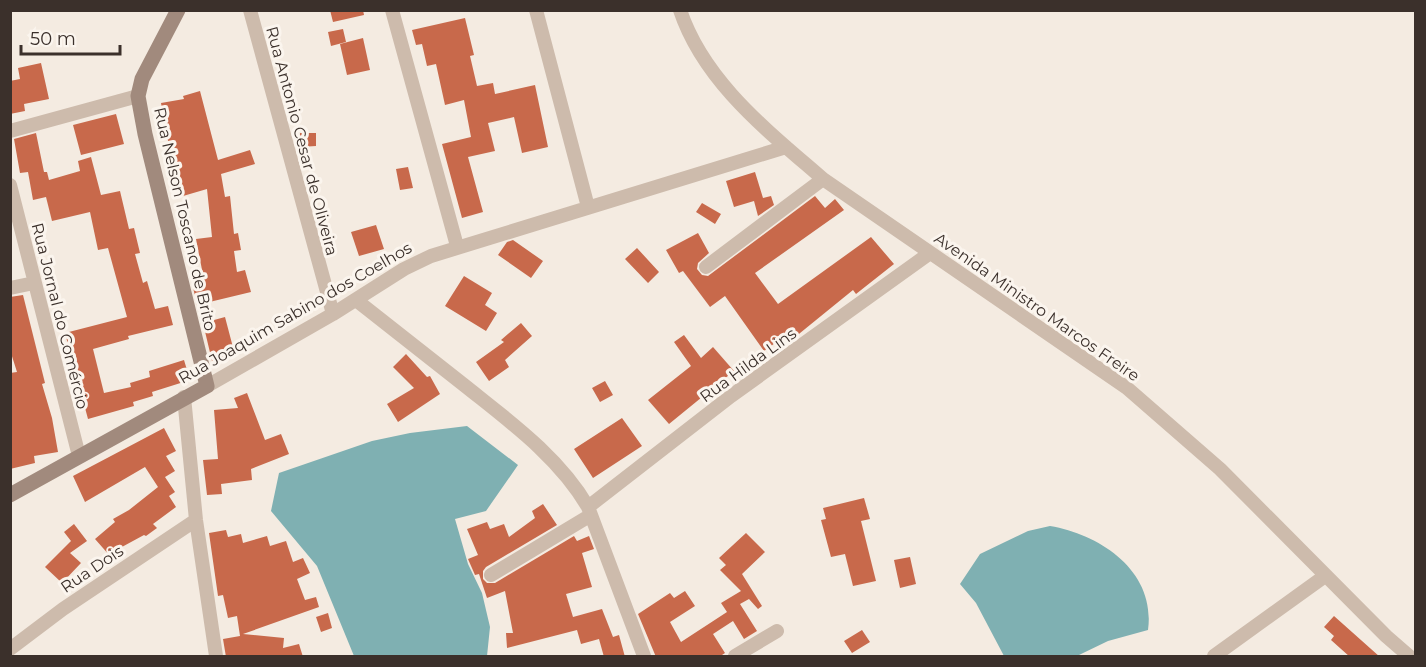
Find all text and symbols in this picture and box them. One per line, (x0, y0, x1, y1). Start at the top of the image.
scale bar (21, 18, 120, 56)
street label: Rua Antonio Cesar de Oliveira (262, 24, 342, 258)
text: 50 m (30, 28, 76, 50)
street label: Rua Nelson Toscano de Brito (150, 105, 220, 333)
street label: Rua Jornal do Comércio (28, 221, 92, 411)
street label: Avenida Ministro Marcos Freire (931, 229, 1143, 385)
street label: Rua Joaquim Sabino dos Coelhos (175, 238, 415, 388)
street label: Rua Hilda Lins (696, 324, 800, 406)
street label: Rua Dois (57, 541, 127, 597)

